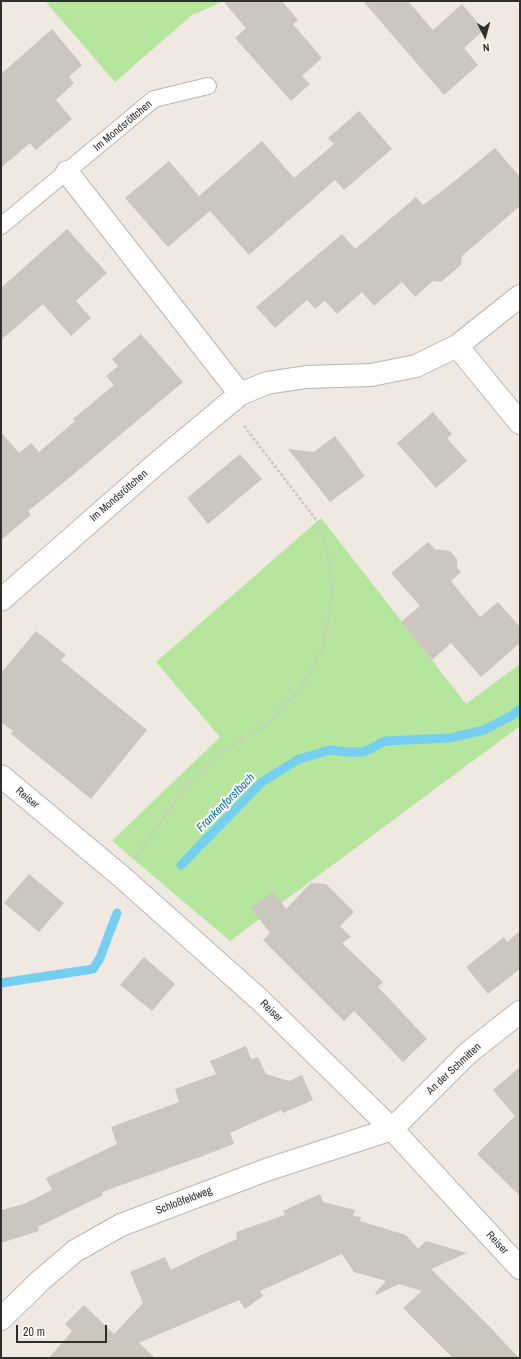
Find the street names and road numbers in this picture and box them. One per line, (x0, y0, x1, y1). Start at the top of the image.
street label: Im Mondsröttchen (91, 98, 155, 154)
street label: Im Mondsröttchen (87, 467, 151, 525)
street label: Reiser (13, 784, 41, 812)
street label: Reiser (257, 997, 285, 1025)
street label: An der Schmitten (424, 1040, 484, 1098)
street label: Schloßfeldweg (154, 1184, 214, 1218)
street label: Reiser (483, 1229, 511, 1257)

